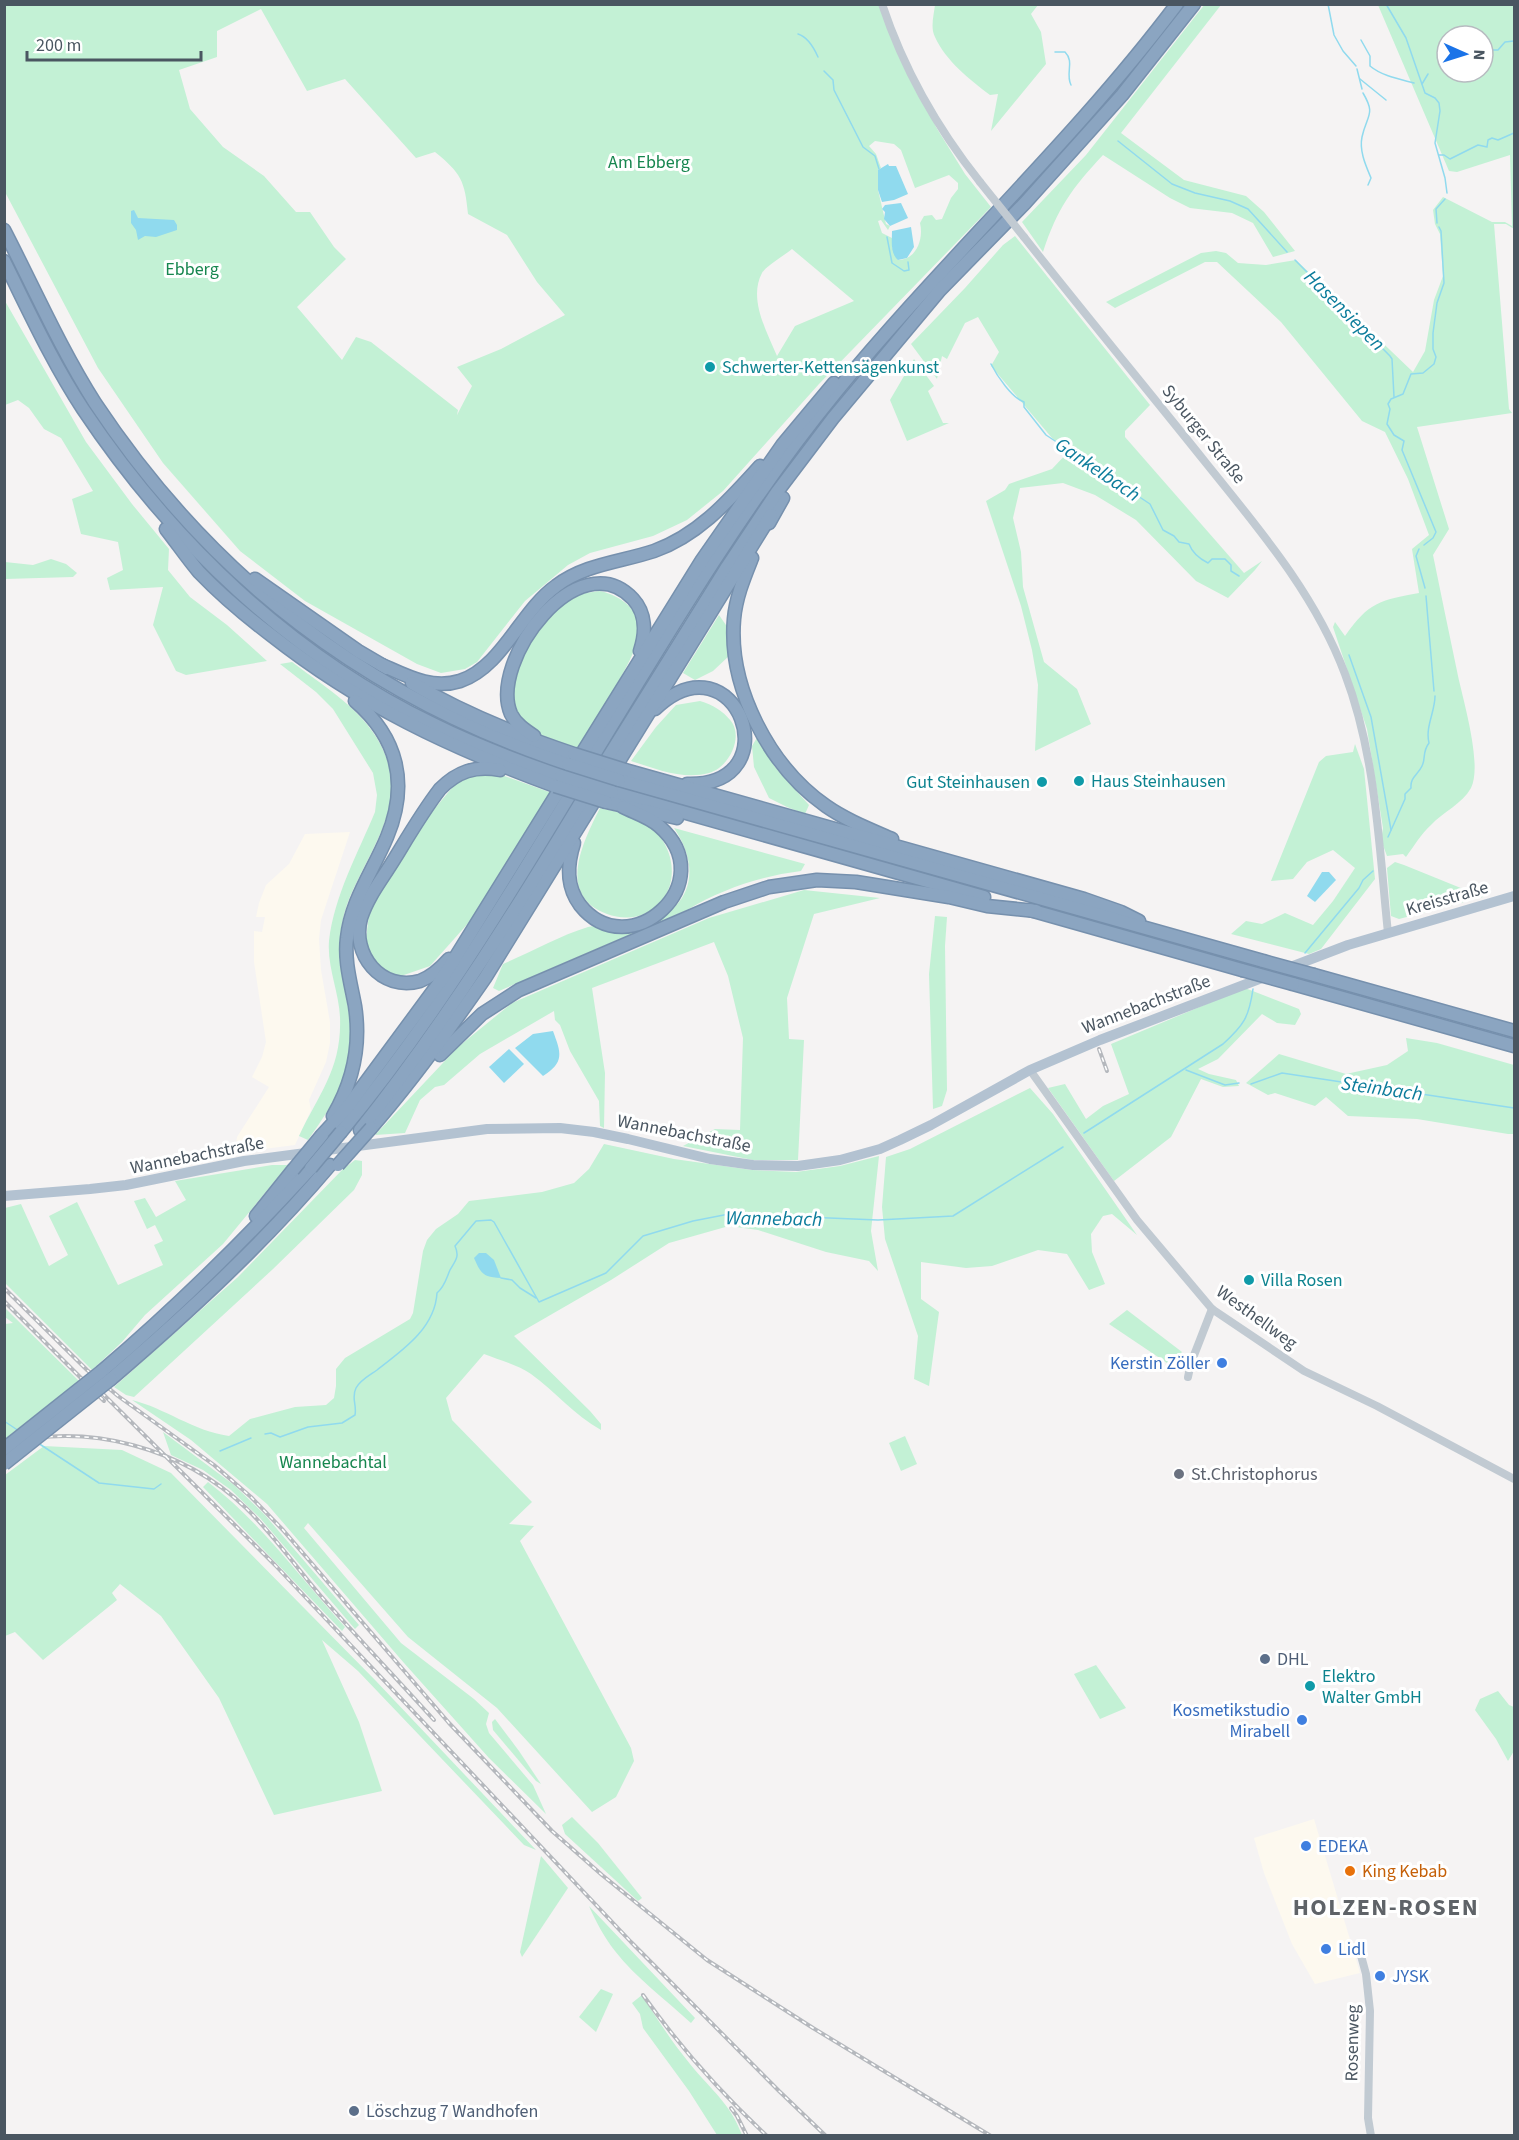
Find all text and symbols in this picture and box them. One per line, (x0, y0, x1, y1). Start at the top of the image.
scale bar (27, 24, 201, 62)
north arrow (1435, 24, 1495, 84)
text: 200 m (36, 33, 81, 58)
text: N (1468, 49, 1490, 61)
park label: Am Ebberg (608, 150, 690, 175)
park label: Ebberg (165, 257, 219, 282)
water label: Hasensiepen (1297, 264, 1391, 358)
place label: Schwerter-Kettensägenkunst (722, 355, 939, 380)
marker: Schwerter-Kettensägenkunst (703, 360, 717, 374)
street label: Syburger Straße (1156, 379, 1251, 489)
water label: Gankelbach (1049, 431, 1146, 509)
place label: Haus Steinhausen (1091, 769, 1226, 794)
place label: Gut Steinhausen (906, 770, 1030, 795)
marker: Haus Steinhausen (1072, 774, 1086, 788)
marker: Gut Steinhausen (1035, 775, 1049, 789)
street label: Kreisstraße (1403, 875, 1491, 922)
street label: Wannebachstraße (1078, 968, 1214, 1040)
water label: Steinbach (1339, 1069, 1424, 1109)
street label: Wannebachstraße (615, 1108, 753, 1159)
street label: Wannebachstraße (128, 1130, 266, 1181)
water label: Wannebach (725, 1204, 823, 1234)
place label: Villa Rosen (1261, 1268, 1343, 1293)
marker: Villa Rosen (1242, 1273, 1256, 1287)
street label: Westhellweg (1211, 1279, 1302, 1355)
place label: Kerstin Zöller (1110, 1351, 1211, 1376)
marker: Kerstin Zöller (1215, 1356, 1229, 1370)
park label: Wannebachtal (279, 1450, 387, 1475)
place label: St.Christophorus (1191, 1462, 1318, 1487)
marker: St.Christophorus (1172, 1467, 1186, 1481)
place label: DHL (1277, 1647, 1309, 1672)
marker: DHL (1258, 1652, 1272, 1666)
place label: Elektro Walter GmbH (1322, 1664, 1422, 1710)
marker: Elektro Walter GmbH (1303, 1679, 1317, 1693)
place label: Kosmetikstudio Mirabell (1172, 1698, 1290, 1744)
marker: Kosmetikstudio Mirabell (1295, 1713, 1309, 1727)
place label: EDEKA (1318, 1834, 1368, 1859)
marker: EDEKA (1299, 1839, 1313, 1853)
place label: King Kebab (1362, 1859, 1447, 1884)
marker: King Kebab (1343, 1864, 1357, 1878)
district label: HOLZEN-ROSEN (1293, 1890, 1479, 1925)
place label: Lidl (1338, 1937, 1366, 1962)
marker: Lidl (1319, 1942, 1333, 1956)
place label: JYSK (1392, 1964, 1430, 1989)
marker: JYSK (1373, 1969, 1387, 1983)
street label: Rosenweg (1339, 2004, 1366, 2082)
place label: Löschzug 7 Wandhofen (366, 2099, 538, 2124)
marker: Löschzug 7 Wandhofen (347, 2104, 361, 2118)

